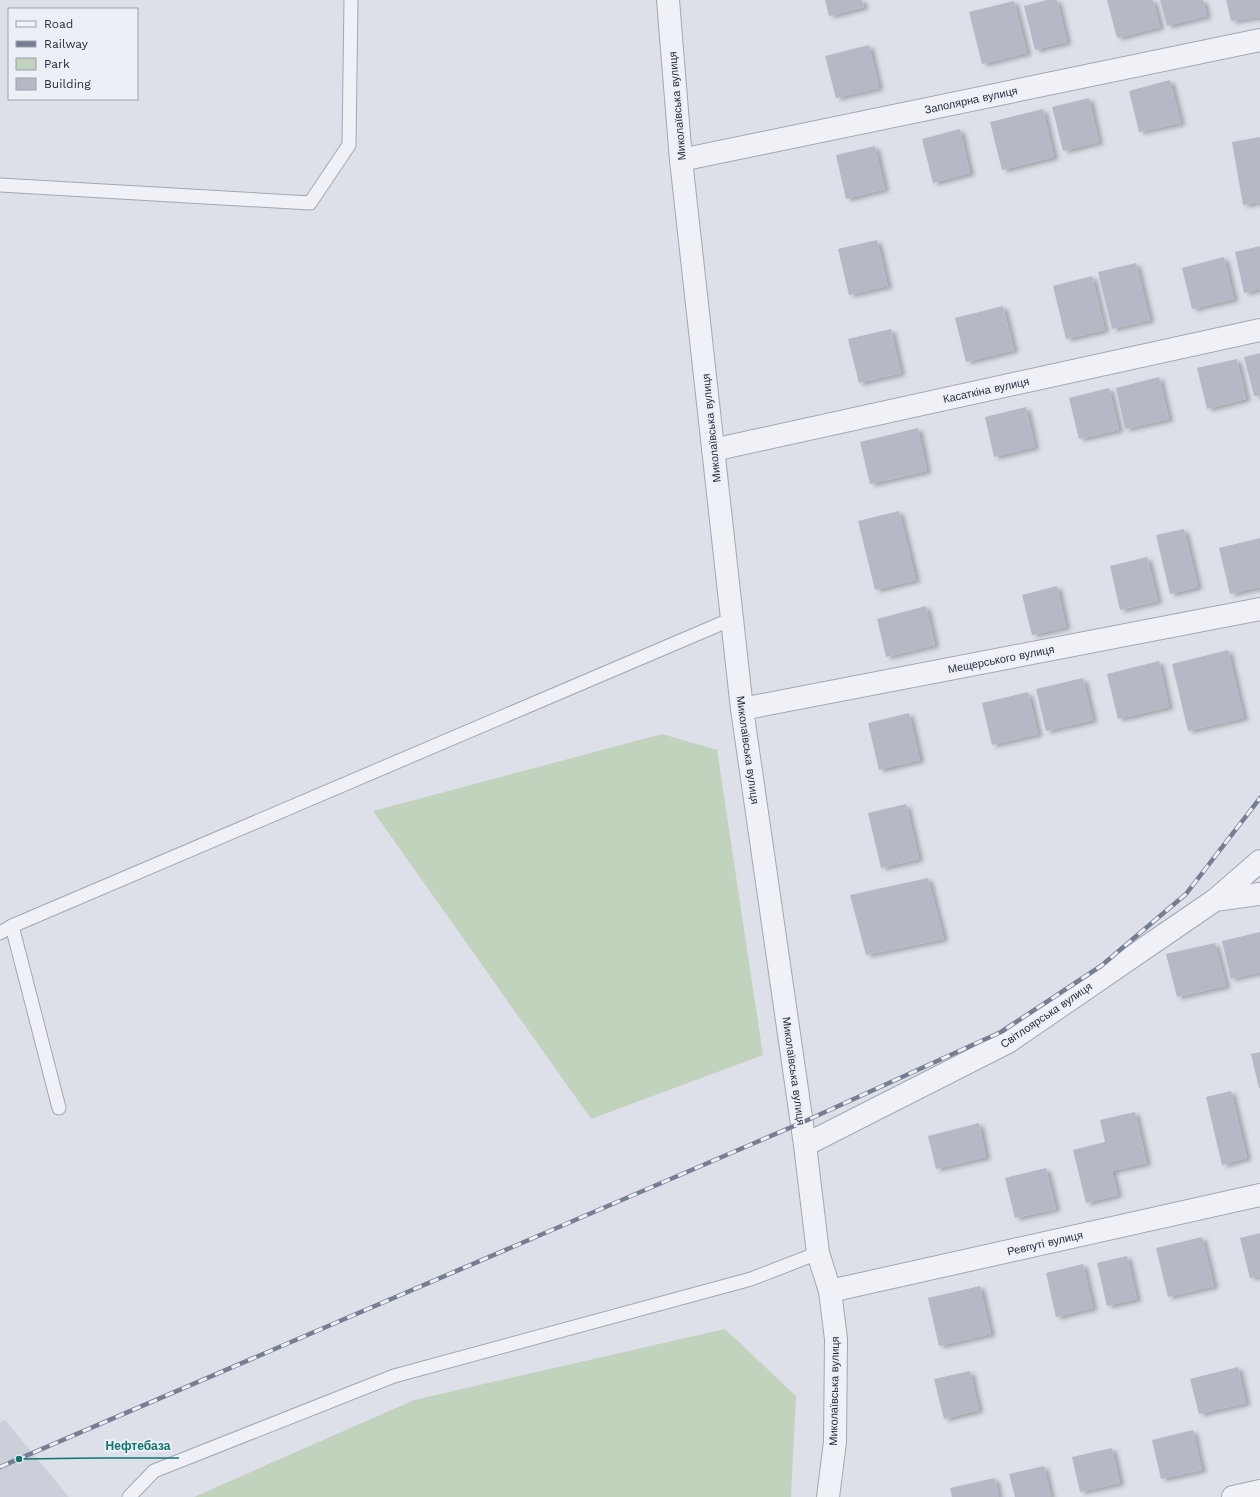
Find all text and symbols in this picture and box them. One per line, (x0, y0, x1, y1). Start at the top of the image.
legend (8, 8, 138, 100)
text: Road (44, 17, 73, 31)
text: Railway (44, 37, 89, 51)
street label: Миколаївська вулиця (666, 51, 689, 161)
text: Park (44, 57, 70, 71)
text: Building (44, 77, 91, 91)
street label: Заполярна вулиця (923, 84, 1019, 117)
street label: Миколаївська вулиця (699, 373, 724, 483)
street label: Касаткіна вулиця (942, 375, 1030, 406)
street label: Мещерського вулиця (947, 643, 1055, 676)
street label: Миколаївська вулиця (733, 695, 762, 805)
street label: Світлоярська вулиця (998, 980, 1095, 1051)
street label: Миколаївська вулиця (779, 1016, 808, 1126)
street label: Ревпуті вулиця (1006, 1228, 1084, 1259)
street label: Миколаївська вулиця (827, 1336, 842, 1446)
callout: Нефтебаза (98, 1434, 179, 1458)
text: Нефтебаза (106, 1439, 171, 1453)

